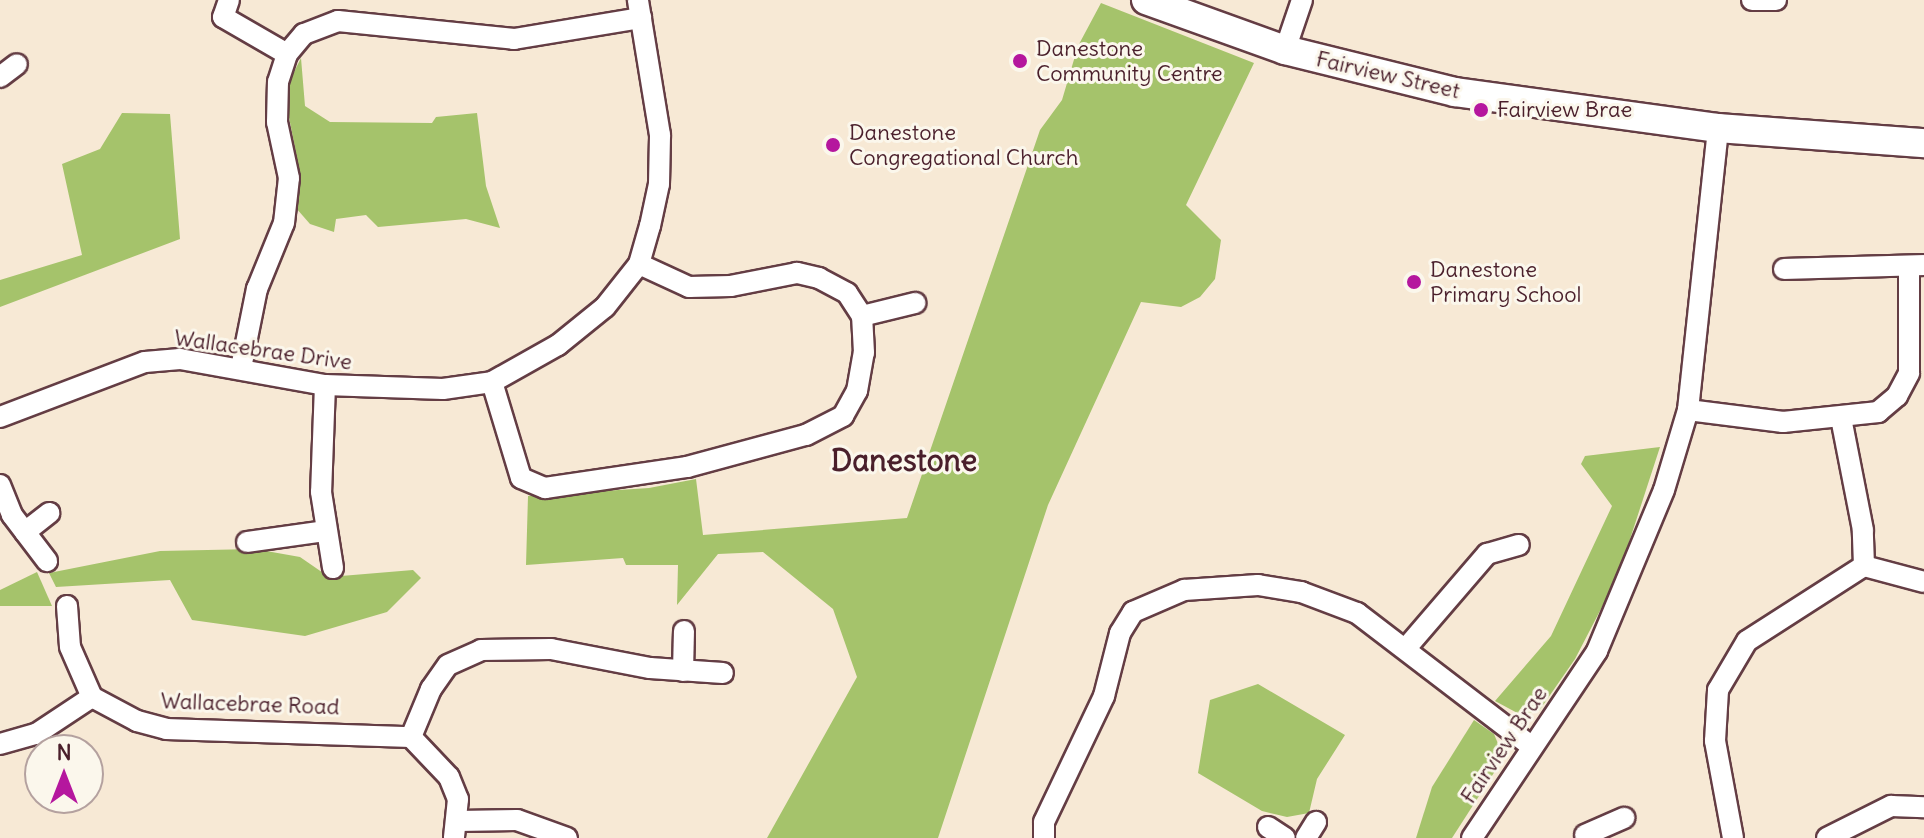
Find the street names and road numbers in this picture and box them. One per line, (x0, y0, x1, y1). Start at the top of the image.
street label: Fairview Street (1314, 46, 1462, 104)
street label: Wallacebrae Drive (172, 324, 354, 376)
street label: Fairview Brae (1455, 682, 1553, 808)
street label: Wallacebrae Road (160, 688, 340, 720)

